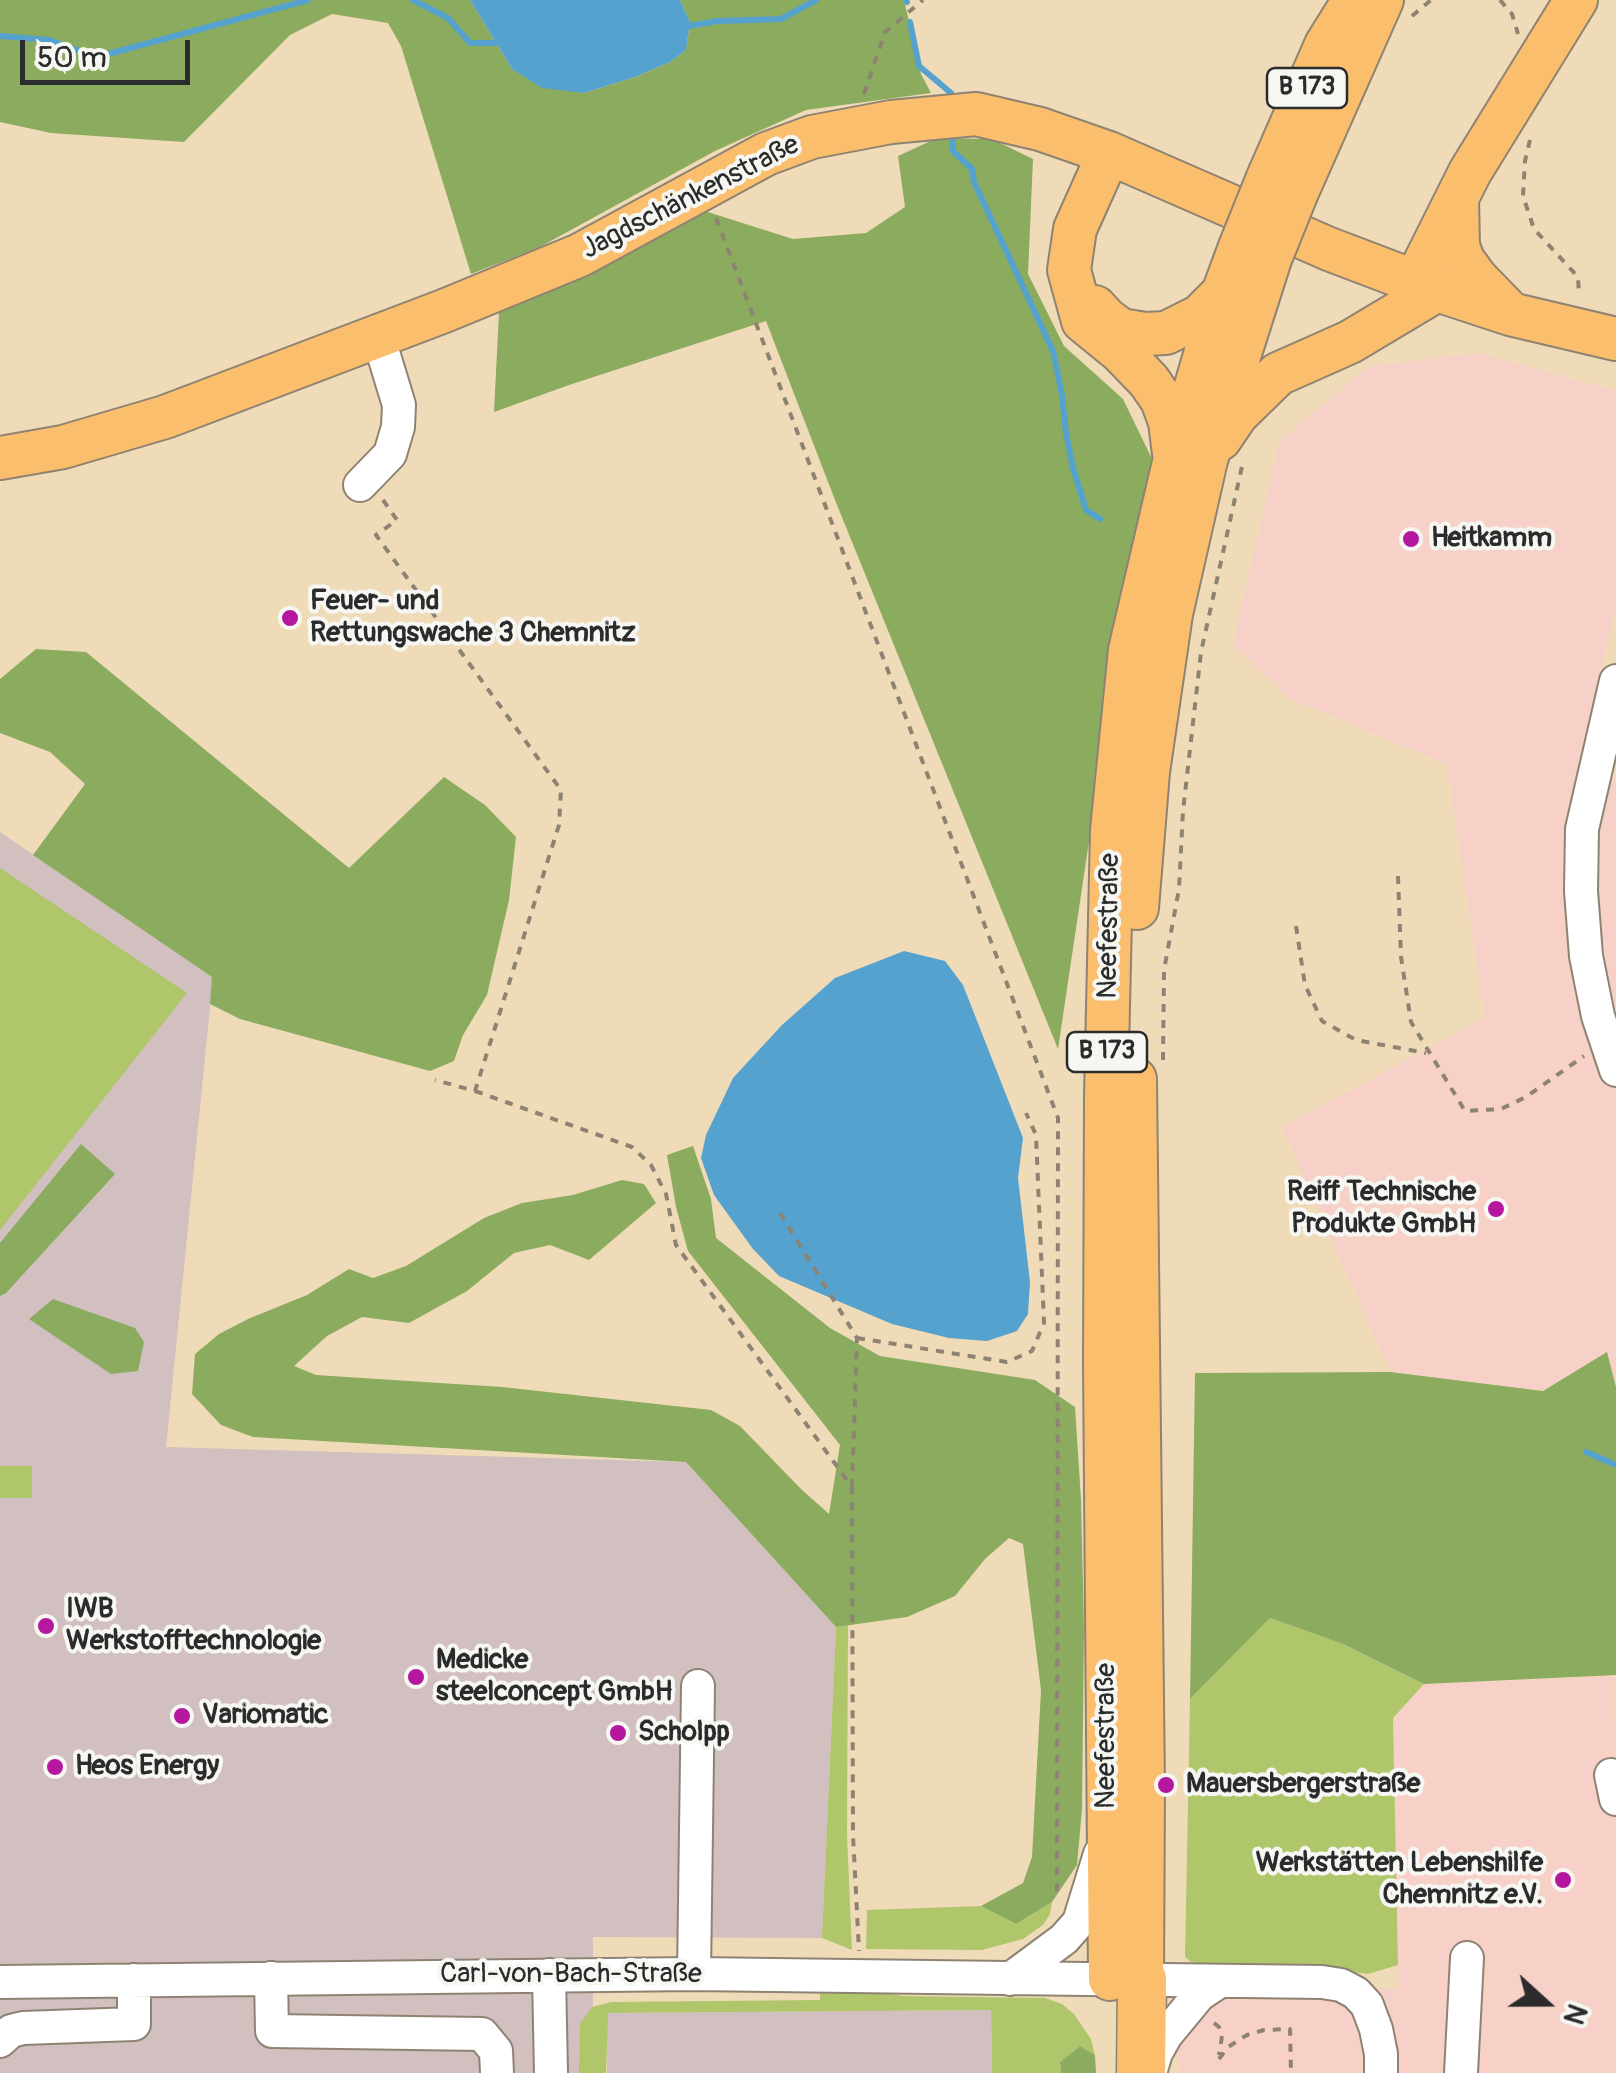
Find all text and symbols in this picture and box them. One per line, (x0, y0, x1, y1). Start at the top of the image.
scale bar (25, 20, 195, 82)
text: 50 m (37, 39, 107, 76)
road number: B 173 (1267, 68, 1347, 108)
street label: Jagdschänkenstraße (577, 129, 805, 267)
place label: Heitkamm (1431, 522, 1552, 556)
marker: Heitkamm (1400, 528, 1422, 550)
place label: Feuer- und Rettungswache 3 Chemnitz (310, 585, 635, 651)
marker: Feuer- und Rettungswache 3 Chemnitz (279, 607, 301, 629)
street label: Neefestraße (1092, 853, 1128, 999)
road number: B 173 (1067, 1032, 1147, 1072)
place label: Reiff Technische Produkte GmbH (1287, 1176, 1476, 1242)
marker: Reiff Technische Produkte GmbH (1485, 1198, 1507, 1220)
place label: IWB Werkstofftechnologie (66, 1593, 321, 1659)
marker: IWB Werkstofftechnologie (35, 1615, 57, 1637)
place label: Medicke steelconcept GmbH (436, 1644, 672, 1710)
street label: Neefestraße (1090, 1663, 1124, 1809)
marker: Medicke steelconcept GmbH (405, 1666, 427, 1688)
place label: Variomatic (202, 1699, 329, 1733)
marker: Variomatic (171, 1705, 193, 1727)
place label: Scholpp (638, 1716, 730, 1750)
marker: Scholpp (607, 1722, 629, 1744)
place label: Heos Energy (75, 1750, 219, 1784)
marker: Heos Energy (44, 1756, 66, 1778)
place label: Mauersbergerstraße (1186, 1768, 1420, 1802)
marker: Mauersbergerstraße (1155, 1774, 1177, 1796)
place label: Werkstätten Lebenshilfe Chemnitz e.V. (1256, 1847, 1543, 1913)
marker: Werkstätten Lebenshilfe Chemnitz e.V. (1552, 1869, 1574, 1891)
north arrow (1496, 1953, 1596, 2053)
street label: Carl-von-Bach-Straße (440, 1958, 702, 1992)
text: N (1555, 1999, 1594, 2029)

